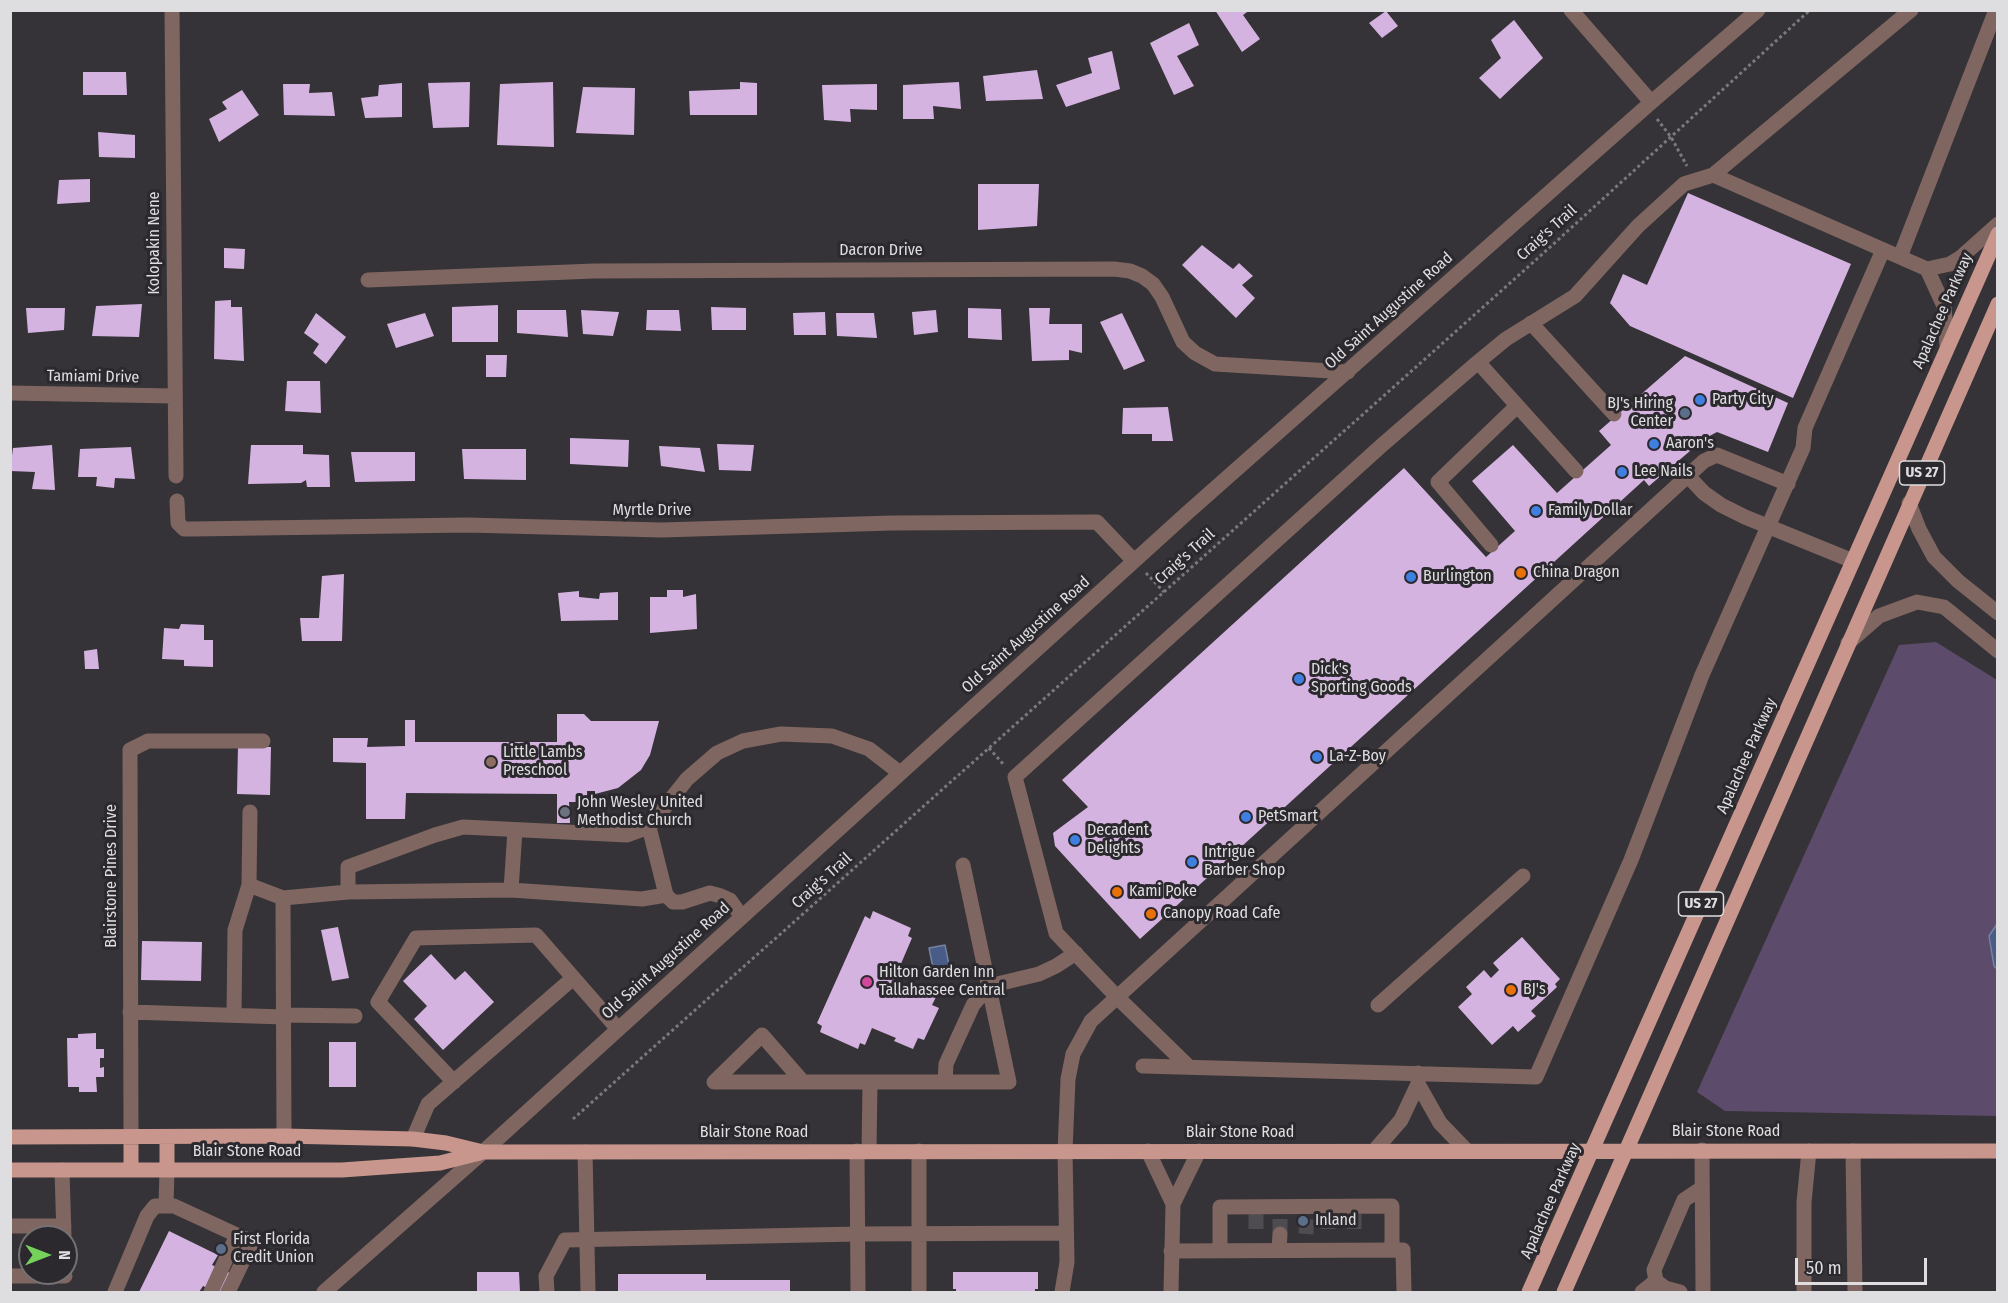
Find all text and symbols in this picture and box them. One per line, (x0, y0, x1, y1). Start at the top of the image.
street label: Kolopakin Nene (145, 191, 165, 295)
street label: Craig's Trail (1513, 201, 1581, 265)
street label: Dacron Drive (839, 241, 923, 261)
street label: Old Saint Augustine Road (1321, 248, 1457, 374)
street label: Apalachee Parkway (1909, 250, 1977, 372)
street label: Tamiami Drive (47, 367, 139, 387)
place label: Party City (1712, 390, 1774, 410)
marker: Party City (1693, 393, 1707, 407)
place label: BJ's Hiring Center (1607, 394, 1673, 432)
marker: BJ's Hiring Center (1678, 406, 1692, 420)
place label: Aaron's (1666, 434, 1714, 454)
marker: Aaron's (1647, 437, 1661, 451)
road number: US 27 (1900, 461, 1944, 485)
place label: Lee Nails (1634, 462, 1693, 482)
marker: Lee Nails (1615, 465, 1629, 479)
street label: Myrtle Drive (613, 501, 691, 521)
place label: Family Dollar (1548, 501, 1633, 521)
marker: Family Dollar (1529, 504, 1543, 518)
street label: Craig's Trail (1151, 525, 1219, 589)
place label: China Dragon (1533, 563, 1620, 583)
marker: China Dragon (1514, 566, 1528, 580)
place label: Burlington (1423, 567, 1492, 587)
marker: Burlington (1404, 570, 1418, 584)
street label: Old Saint Augustine Road (958, 572, 1094, 698)
place label: Dick's Sporting Goods (1311, 660, 1412, 698)
marker: Dick's Sporting Goods (1292, 672, 1306, 686)
street label: Apalachee Parkway (1713, 695, 1781, 817)
place label: Little Lambs Preschool (503, 743, 583, 781)
place label: La-Z-Boy (1329, 747, 1386, 767)
marker: La-Z-Boy (1310, 750, 1324, 764)
marker: Little Lambs Preschool (484, 755, 498, 769)
place label: John Wesley United Methodist Church (577, 793, 703, 831)
street label: Blairstone Pines Drive (102, 804, 122, 948)
marker: John Wesley United Methodist Church (558, 805, 572, 819)
place label: PetSmart (1258, 807, 1318, 827)
marker: PetSmart (1239, 810, 1253, 824)
place label: Decadent Delights (1087, 821, 1149, 859)
marker: Decadent Delights (1068, 833, 1082, 847)
place label: Intrigue Barber Shop (1204, 843, 1285, 881)
street label: Craig's Trail (788, 849, 856, 913)
marker: Intrigue Barber Shop (1185, 855, 1199, 869)
place label: Kami Poke (1129, 882, 1197, 902)
marker: Kami Poke (1110, 885, 1124, 899)
road number: US 27 (1678, 892, 1724, 916)
street label: Old Saint Augustine Road (598, 898, 734, 1024)
place label: Canopy Road Cafe (1163, 904, 1280, 924)
marker: Canopy Road Cafe (1144, 907, 1158, 921)
place label: Hilton Garden Inn Tallahassee Central (879, 963, 1005, 1001)
marker: Hilton Garden Inn Tallahassee Central (860, 975, 874, 989)
place label: BJ's (1523, 980, 1546, 1000)
marker: BJ's (1504, 983, 1518, 997)
street label: Blair Stone Road (1672, 1122, 1780, 1142)
street label: Blair Stone Road (700, 1123, 808, 1143)
street label: Blair Stone Road (1186, 1123, 1294, 1143)
street label: Apalachee Parkway (1517, 1140, 1585, 1262)
street label: Blair Stone Road (193, 1142, 301, 1162)
place label: Inland (1315, 1211, 1357, 1231)
marker: Inland (1296, 1214, 1310, 1228)
north arrow (18, 1225, 78, 1285)
place label: First Florida Credit Union (233, 1230, 314, 1268)
marker: First Florida Credit Union (214, 1242, 228, 1256)
scale bar (1798, 1246, 1930, 1284)
text: N (55, 1250, 74, 1260)
text: 50 m (1806, 1257, 1842, 1279)

